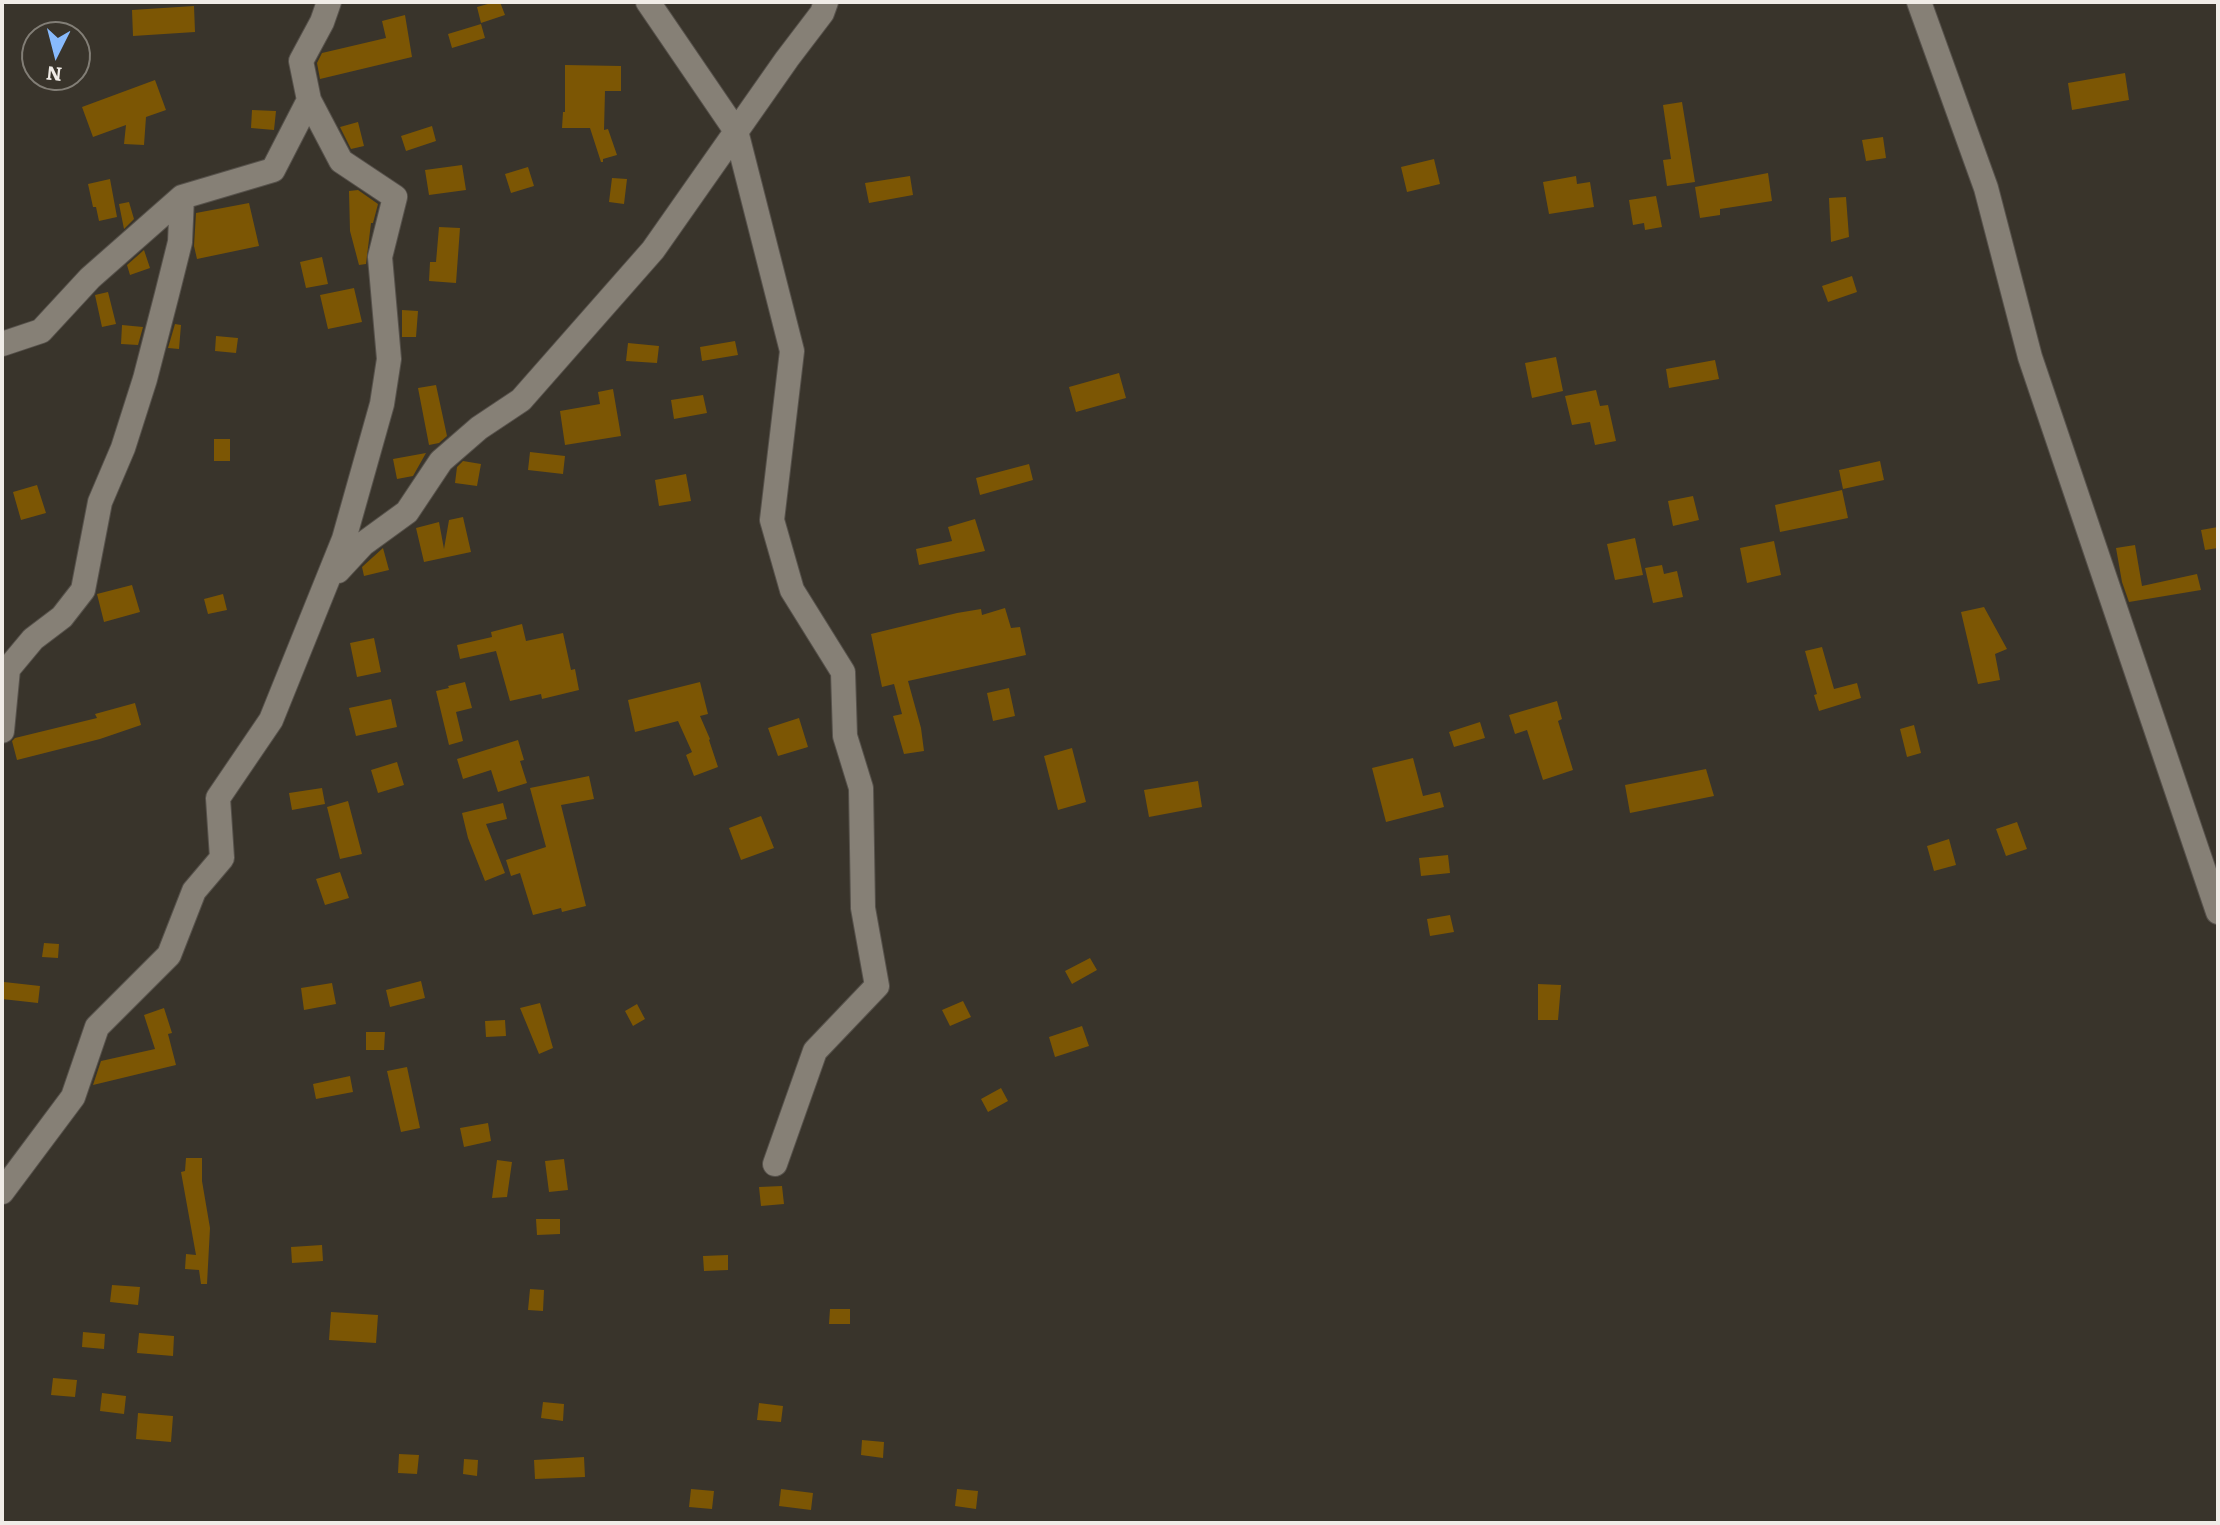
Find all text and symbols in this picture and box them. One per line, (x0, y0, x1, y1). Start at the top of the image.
north arrow (21, 21, 91, 91)
text: N (45, 60, 63, 90)

